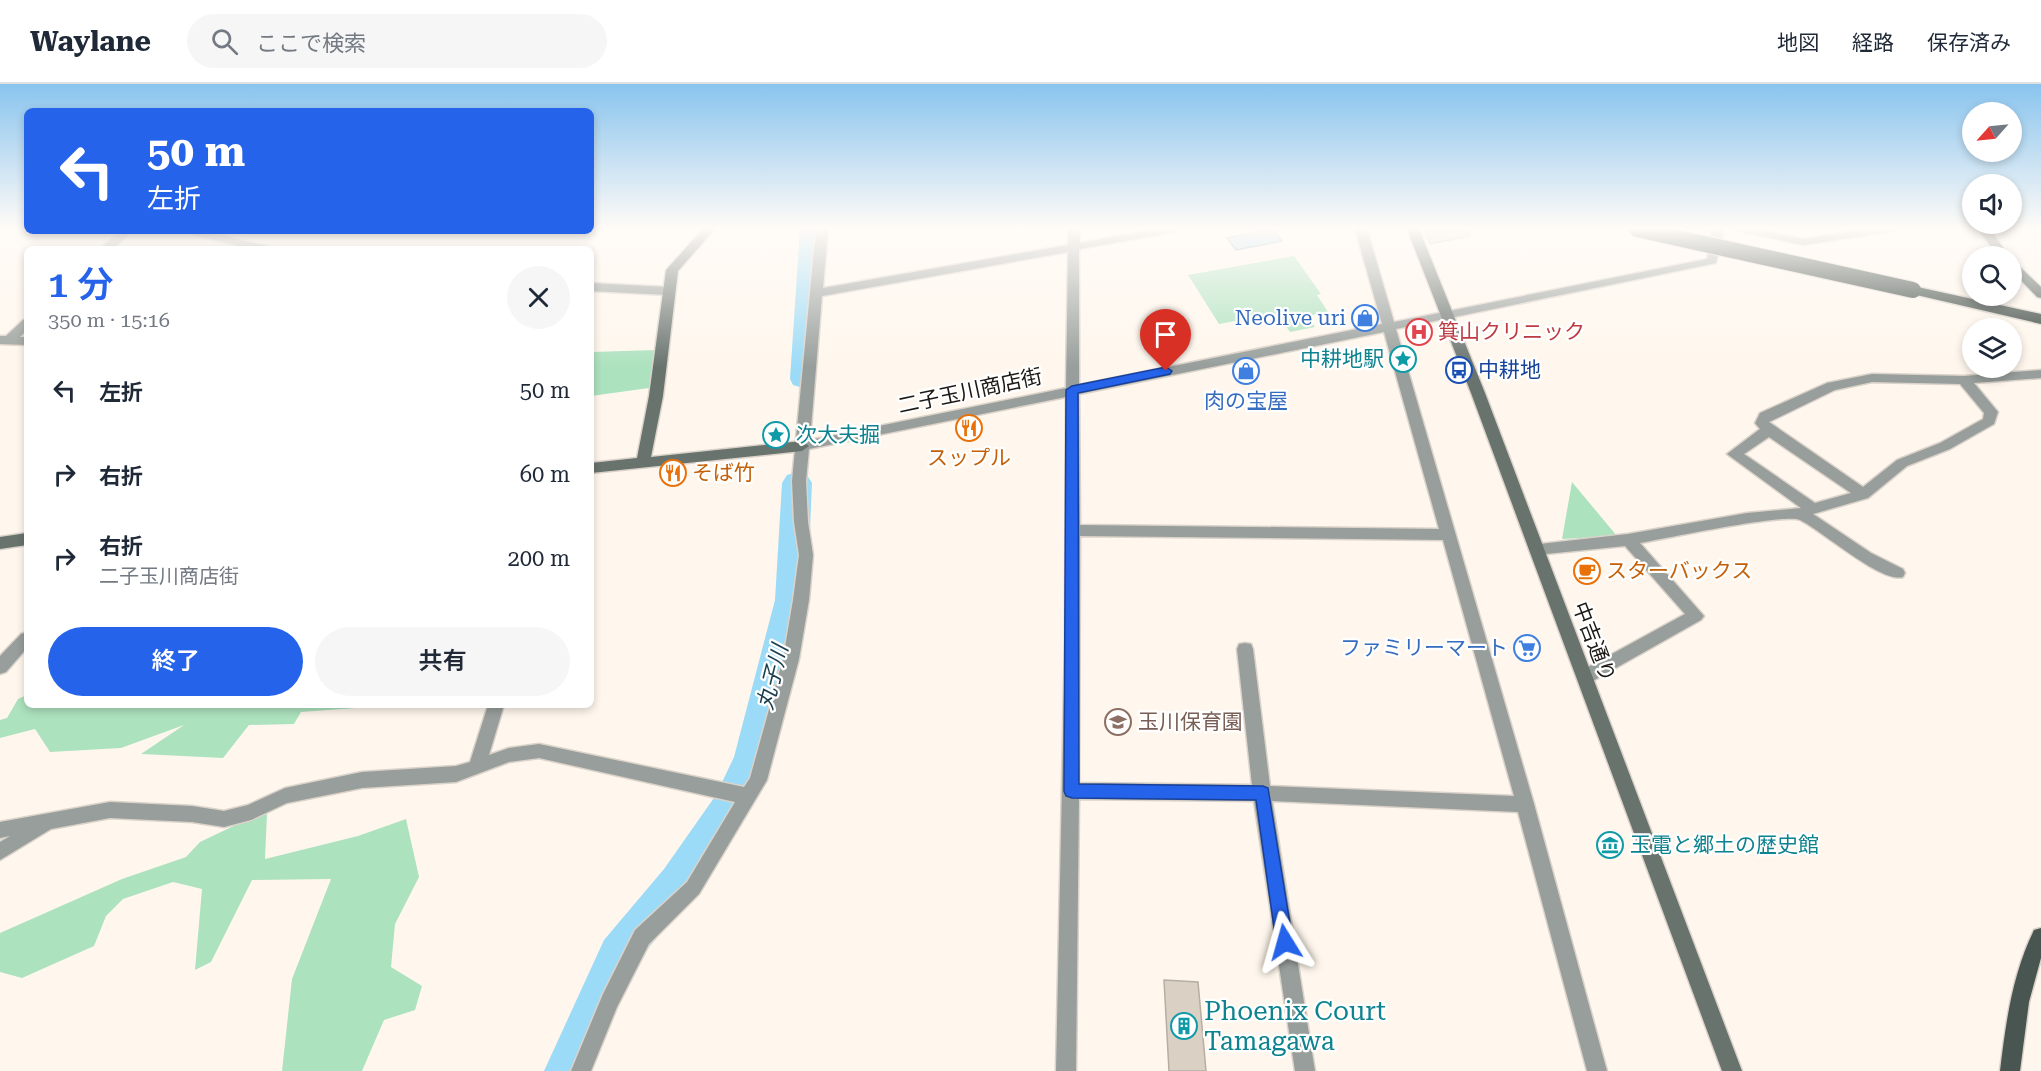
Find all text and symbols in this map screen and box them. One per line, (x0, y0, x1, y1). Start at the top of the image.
search box (187, 14, 607, 68)
text: Waylane (30, 25, 151, 58)
icon: search (208, 25, 241, 58)
text: ここで検索 (256, 31, 366, 56)
text: 地図 (1777, 31, 1819, 55)
text: 経路 (1852, 31, 1894, 55)
text: 保存済み (1927, 31, 2011, 55)
north arrow (1962, 102, 2022, 162)
map controls (1962, 102, 2022, 378)
text: 50 m (147, 127, 245, 176)
icon: left (48, 132, 126, 210)
button: sound (1962, 174, 2022, 234)
text: 左折 (147, 183, 201, 215)
button: search (1962, 246, 2022, 306)
text: 1 分 (48, 264, 113, 306)
button: close (507, 266, 570, 329)
shop icon: Neolive uri (1350, 303, 1380, 333)
place label: Neolive uri (1235, 306, 1346, 330)
text: 350 m · 15:16 (48, 308, 170, 332)
pin (1140, 309, 1191, 371)
hospital icon: 箕山クリニック (1404, 317, 1434, 347)
icon: arrive (1149, 318, 1182, 351)
button: layers (1962, 318, 2022, 378)
place label: 箕山クリニック (1438, 320, 1585, 344)
place icon: 中耕地駅 (1388, 344, 1418, 374)
place label: 中耕地駅 (1300, 347, 1384, 371)
bus stop icon: 中耕地 (1444, 355, 1474, 385)
shop icon: 肉の宝屋 (1231, 356, 1261, 386)
place label: 中耕地 (1478, 358, 1541, 382)
street label: 二子玉川商店街 (896, 364, 1044, 418)
icon: left (48, 374, 81, 407)
text: 50 m (520, 378, 570, 403)
text: 左折 (99, 380, 143, 405)
place label: 肉の宝屋 (1204, 389, 1288, 413)
restaurant icon: スップル (954, 413, 984, 443)
place icon: 次大夫掘 (761, 420, 791, 450)
place label: 次大夫掘 (796, 423, 880, 447)
place label: スップル (927, 446, 1011, 470)
icon: right (48, 458, 81, 491)
restaurant icon: そば竹 (658, 458, 688, 488)
place label: そば竹 (692, 461, 755, 485)
text: 60 m (520, 462, 570, 487)
text: 右折 (99, 464, 143, 489)
text: 右折 (99, 534, 143, 559)
icon: right (48, 542, 81, 575)
text: 200 m (507, 546, 570, 571)
cafe icon: スターバックス (1572, 556, 1602, 586)
place label: スターバックス (1606, 559, 1752, 583)
text: 二子玉川商店街 (99, 564, 239, 588)
street label: 中吉通り (1568, 598, 1620, 686)
button: 終了 (48, 627, 303, 696)
button: 共有 (315, 627, 570, 696)
supermarket icon: ファミリーマート (1512, 633, 1542, 663)
place label: ファミリーマート (1340, 636, 1508, 660)
water label: 丸子川 (752, 640, 793, 712)
school or university icon: 玉川保育園 (1103, 707, 1133, 737)
place label: 玉川保育園 (1138, 710, 1243, 734)
museum icon: 玉電と郷土の歴史館 (1595, 830, 1625, 860)
place label: 玉電と郷土の歴史館 (1630, 833, 1819, 857)
position arrow (1253, 910, 1317, 974)
place label: Phoenix Court Tamagawa (1204, 996, 1386, 1056)
building icon: Phoenix Court Tamagawa (1169, 1011, 1199, 1041)

